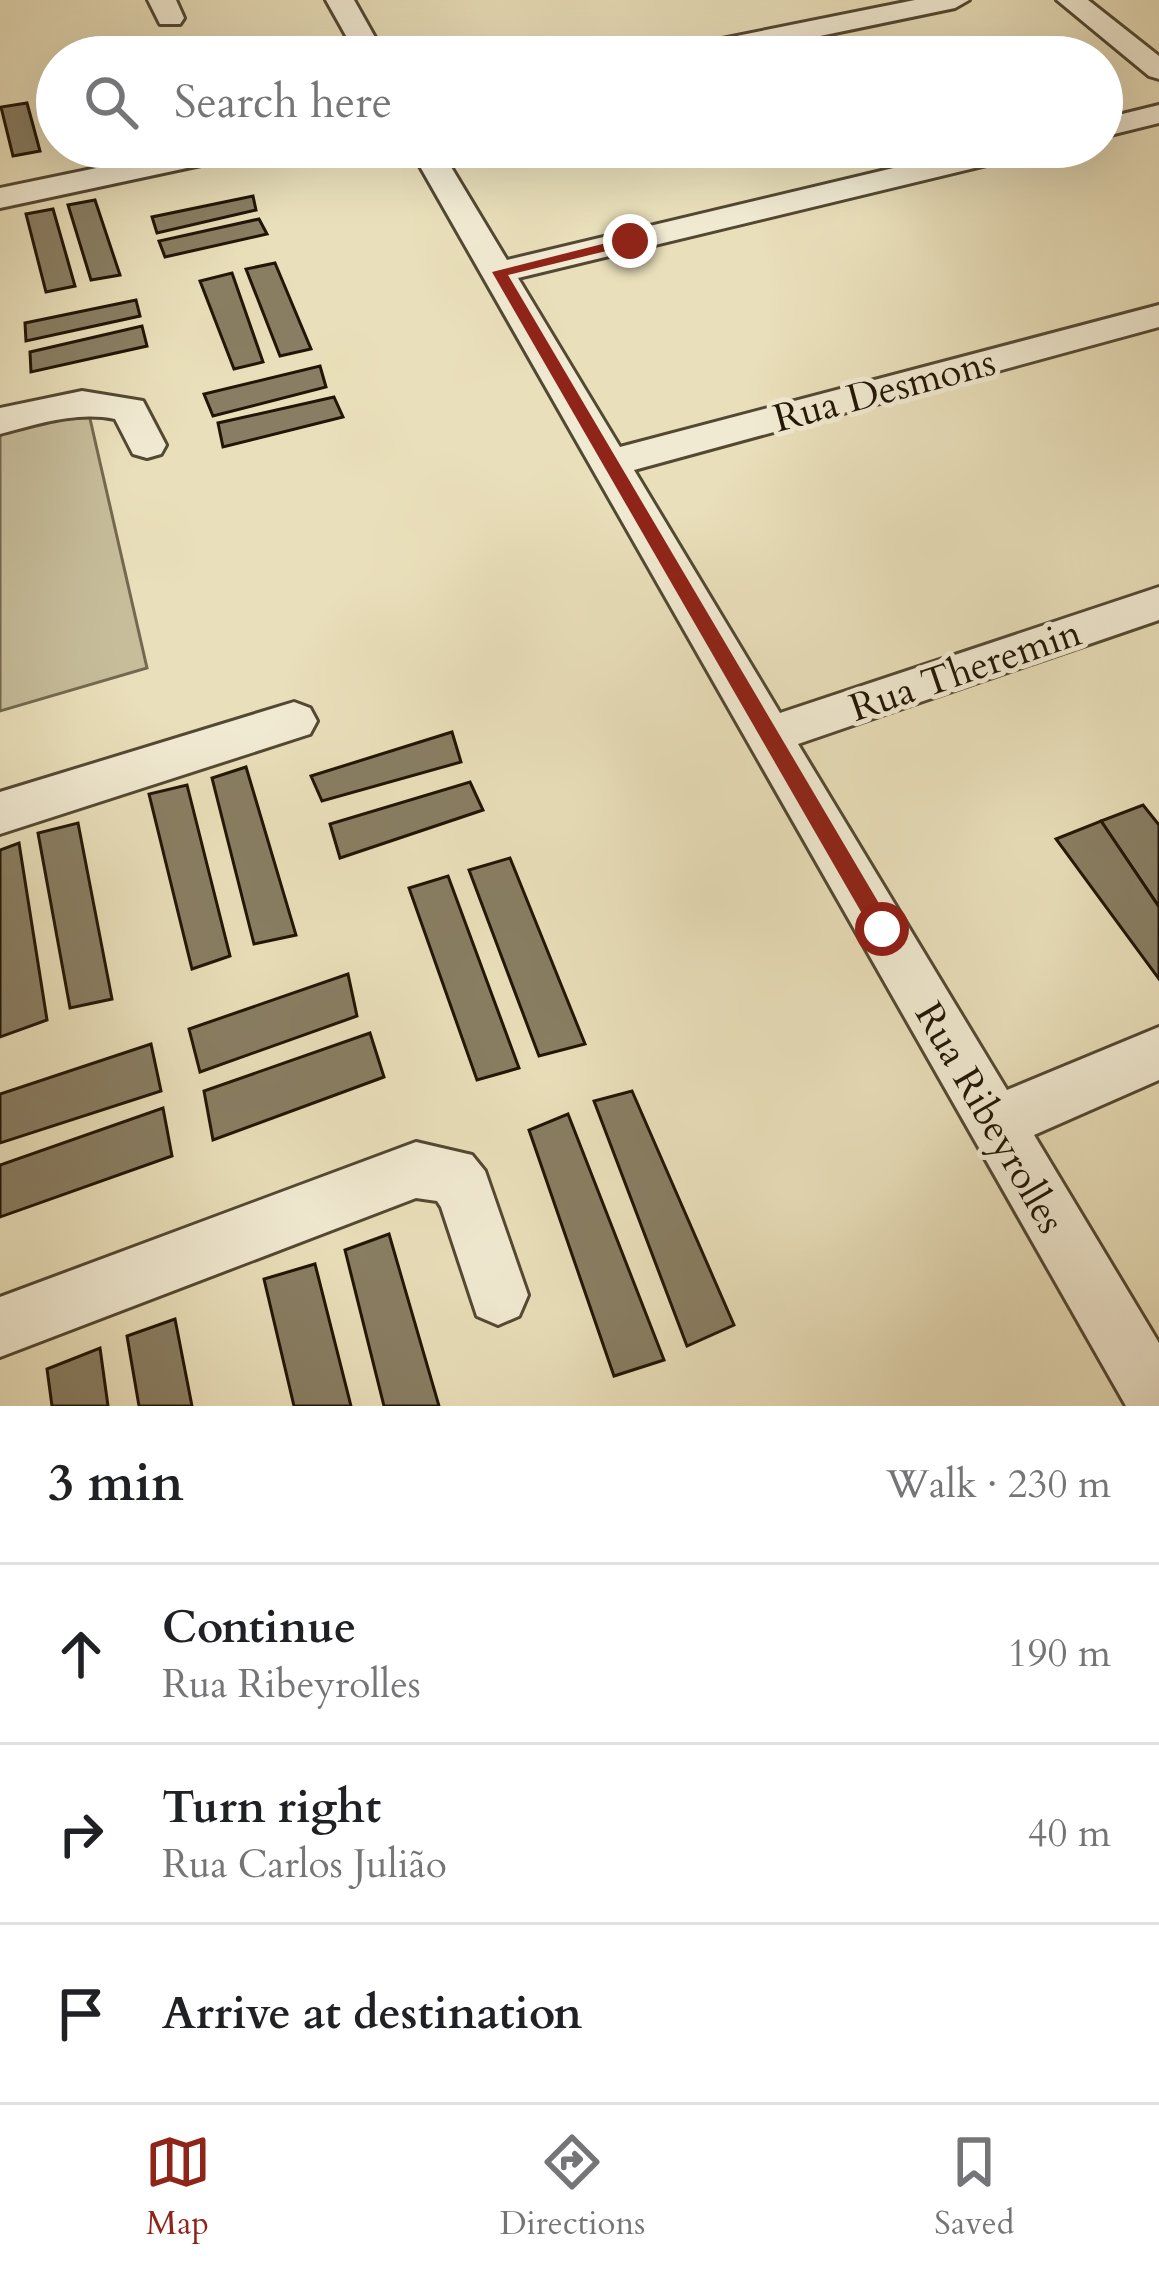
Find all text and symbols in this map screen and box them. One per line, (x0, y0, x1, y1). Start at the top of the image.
search box (36, 36, 1123, 168)
icon: search (78, 69, 144, 135)
text: Search here (174, 72, 392, 133)
route end (603, 214, 657, 268)
street label: Rua Desmons (768, 335, 1001, 445)
street label: Rua Theremin (843, 606, 1088, 735)
route start (855, 902, 909, 956)
street label: Rua Ribeyrolles (902, 992, 1077, 1243)
text: 3 min (48, 1449, 184, 1519)
text: Walk · 230 m (886, 1458, 1111, 1511)
text: Continue (162, 1597, 356, 1658)
icon: ahead (48, 1621, 114, 1687)
text: 190 m (1008, 1627, 1111, 1680)
text: Rua Ribeyrolles (162, 1658, 421, 1711)
text: Turn right (162, 1777, 381, 1838)
icon: right (48, 1801, 114, 1867)
text: 40 m (1028, 1807, 1111, 1860)
text: Rua Carlos Julião (162, 1838, 447, 1891)
icon: arrive (48, 1981, 114, 2047)
text: Arrive at destination (162, 1983, 582, 2044)
tab: Map (145, 2129, 211, 2246)
tab: Directions (500, 2129, 645, 2246)
tab: Saved (934, 2129, 1014, 2246)

